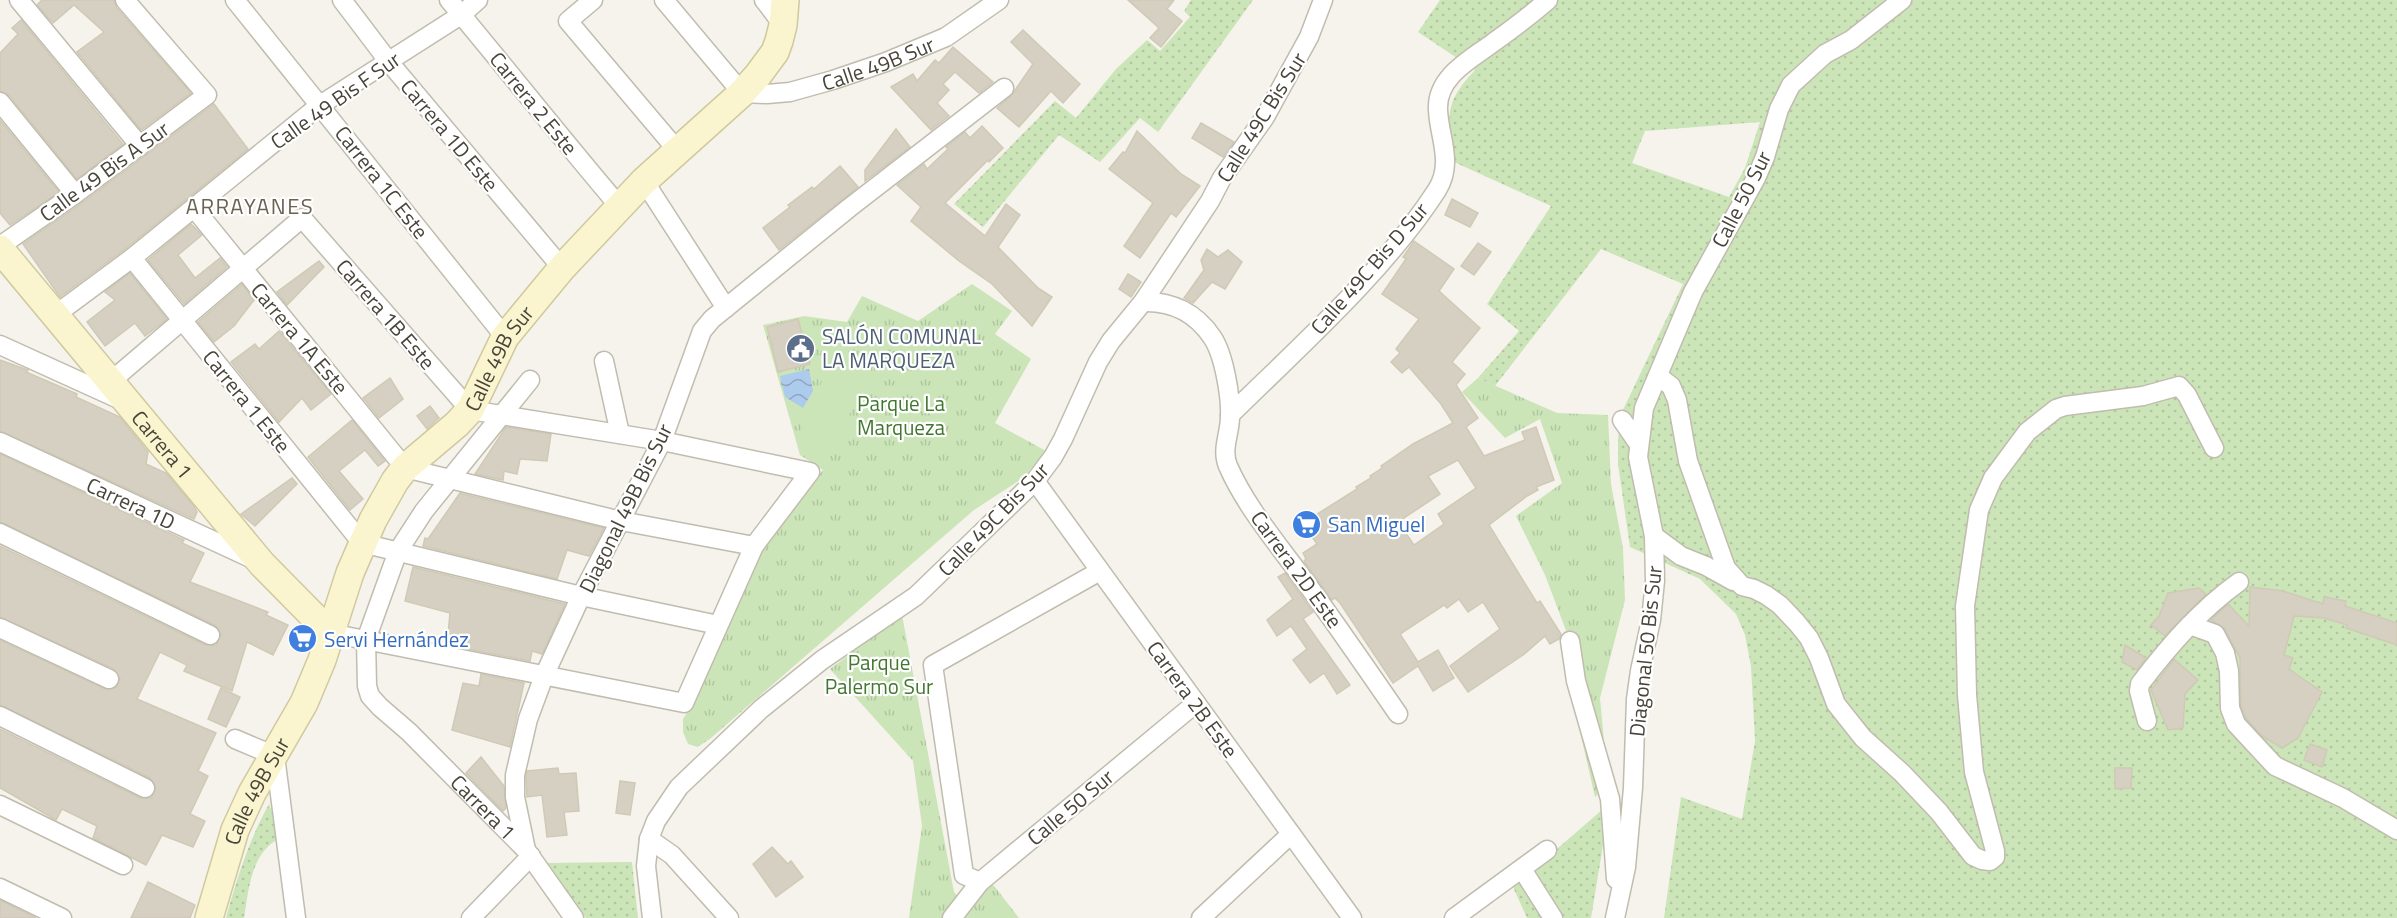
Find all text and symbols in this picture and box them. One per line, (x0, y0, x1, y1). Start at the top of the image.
street label: Calle 49B Sur (818, 28, 939, 98)
street label: Calle 49 Bis F Sur (263, 43, 407, 157)
street label: Carrera 2 Este (482, 44, 586, 162)
street label: Calle 49C Bis Sur (1208, 46, 1314, 188)
street label: Carrera 1D Este (393, 72, 507, 198)
street label: Calle 49 Bis A Sur (32, 113, 176, 229)
street label: Carrera 1C Este (327, 118, 437, 246)
street label: Calle 50 Sur (1703, 145, 1779, 253)
district label: ARRAYANES (186, 189, 314, 223)
street label: Calle 49C Bis D Sur (1302, 195, 1436, 341)
street label: Carrera 1B Este (329, 251, 443, 377)
street label: Carrera 1A Este (244, 275, 356, 401)
street label: Calle 49B Sur (456, 298, 541, 416)
place label: SALÓN COMUNAL LA MARQUEZA (822, 320, 981, 376)
public building icon: SALÓN COMUNAL LA MARQUEZA (785, 332, 817, 364)
street label: Carrera 1 Este (195, 342, 299, 460)
park label: Parque La Marqueza (857, 387, 945, 443)
street label: Carrera 1 (124, 403, 201, 486)
street label: Diagonal 49B Bis Sur (570, 418, 680, 598)
street label: Calle 49C Bis Sur (930, 455, 1056, 583)
street label: Carrera 1D (81, 469, 181, 537)
street label: Carrera 2D Este (1243, 504, 1351, 634)
supermarket icon: San Miguel (1291, 508, 1323, 540)
place label: San Miguel (1328, 508, 1425, 540)
street label: Diagonal 50 Bis Sur (1620, 564, 1670, 738)
supermarket icon: Servi Hernández (287, 623, 319, 655)
place label: Servi Hernández (324, 623, 469, 655)
street label: Carrera 2B Este (1140, 634, 1246, 764)
park label: Parque Palermo Sur (825, 646, 933, 702)
street label: Calle 49B Sur (215, 731, 297, 849)
street label: Calle 50 Sur (1020, 761, 1120, 853)
street label: Carrera 1 (443, 767, 523, 847)

